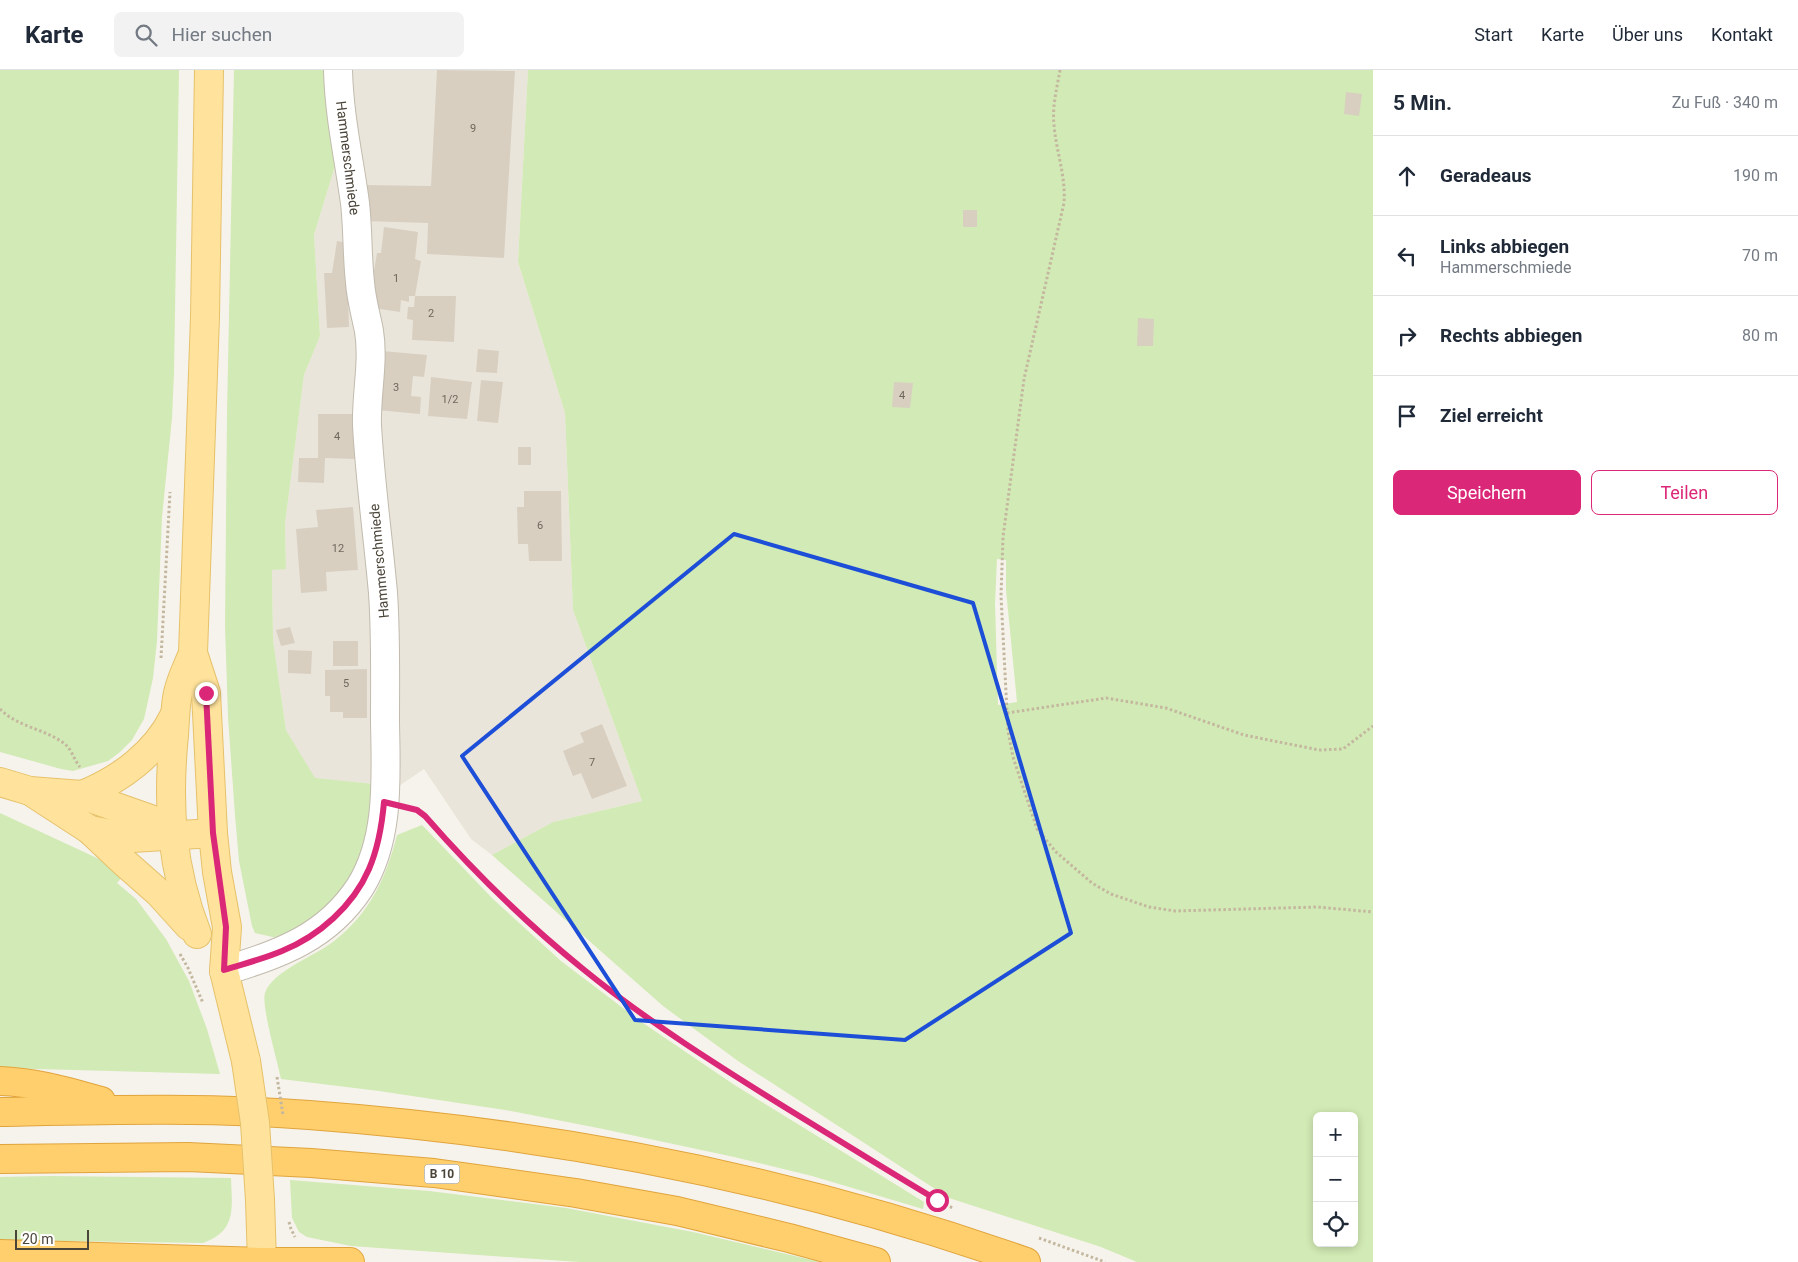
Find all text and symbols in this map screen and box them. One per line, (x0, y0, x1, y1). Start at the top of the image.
search box (114, 12, 464, 57)
text: Karte (25, 21, 84, 49)
icon: search (132, 21, 160, 49)
text: Hier suchen (172, 23, 272, 46)
text: Start (1474, 24, 1513, 45)
text: Karte (1541, 24, 1584, 45)
text: Über uns (1612, 24, 1683, 45)
text: Kontakt (1711, 24, 1773, 45)
text: 5 Min. (1393, 91, 1452, 115)
text: Zu Fuß · 340 m (1672, 93, 1778, 112)
street label: Hammerschmiede (333, 100, 363, 216)
house number: 9 (470, 122, 476, 135)
icon: ahead (1393, 162, 1421, 190)
text: Geradeaus (1440, 164, 1532, 187)
text: 190 m (1733, 166, 1778, 185)
text: Links abbiegen (1440, 235, 1569, 258)
icon: left (1393, 242, 1421, 270)
text: 70 m (1742, 246, 1778, 265)
text: Hammerschmiede (1440, 258, 1571, 277)
house number: 1 (393, 272, 399, 285)
house number: 2 (428, 307, 434, 320)
icon: right (1393, 322, 1421, 350)
text: Rechts abbiegen (1440, 324, 1582, 347)
text: 80 m (1742, 326, 1778, 345)
house number: 3 (393, 381, 399, 394)
house number: 4 (899, 389, 905, 402)
house number: 1/2 (442, 393, 458, 406)
icon: arrive (1393, 402, 1421, 430)
text: Ziel erreicht (1440, 404, 1543, 427)
house number: 4 (334, 430, 340, 443)
button: Speichern (1393, 470, 1581, 515)
button: Teilen (1591, 470, 1778, 515)
street label: Hammerschmiede (366, 503, 392, 619)
house number: 6 (537, 519, 543, 532)
house number: 12 (332, 542, 344, 555)
house number: 5 (343, 677, 349, 690)
route end (195, 682, 218, 705)
house number: 7 (589, 756, 595, 769)
map controls (1313, 1112, 1358, 1247)
button: + (1313, 1112, 1358, 1157)
button: − (1313, 1157, 1358, 1202)
road number: B 10 (424, 1164, 460, 1184)
route start (926, 1189, 949, 1212)
button: locate (1313, 1202, 1358, 1247)
scale bar (15, 1227, 89, 1250)
text: 20 m (22, 1231, 54, 1247)

